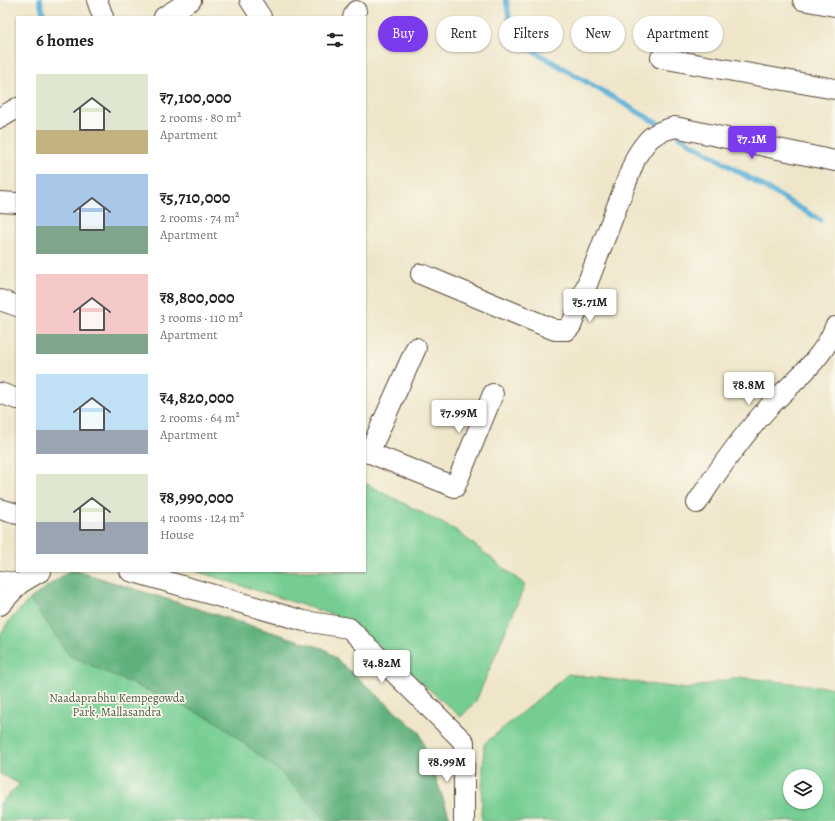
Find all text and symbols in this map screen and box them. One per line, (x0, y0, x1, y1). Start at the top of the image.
chip: Buy (378, 16, 428, 52)
chip: Rent (436, 16, 491, 52)
chip: Filters (499, 16, 563, 52)
chip: New (571, 16, 625, 52)
chip: Apartment (633, 16, 723, 52)
text: 6 homes (36, 29, 94, 52)
icon: filters (324, 29, 346, 51)
text: ₹7,100,000 (160, 86, 232, 109)
icon: home (68, 90, 116, 138)
text: 2 rooms · 80 m² (160, 109, 241, 126)
text: Apartment (160, 126, 218, 143)
pin: ₹7.1M (724, 126, 780, 160)
text: ₹7.1M (737, 130, 767, 147)
text: ₹5,710,000 (160, 186, 230, 209)
icon: home (68, 190, 116, 238)
text: 2 rooms · 74 m² (160, 209, 239, 226)
text: Apartment (160, 226, 218, 243)
text: ₹8,800,000 (160, 286, 235, 309)
pin: ₹5.71M (557, 289, 623, 323)
icon: home (68, 290, 116, 338)
text: ₹5.71M (572, 293, 608, 310)
text: 3 rooms · 110 m² (160, 309, 243, 326)
text: Apartment (160, 326, 218, 343)
pin: ₹8.8M (721, 372, 777, 406)
text: ₹8.8M (733, 376, 765, 393)
text: ₹4,820,000 (160, 386, 234, 409)
icon: home (68, 390, 116, 438)
pin: ₹7.99M (426, 400, 492, 434)
text: ₹7.99M (441, 404, 477, 421)
text: 2 rooms · 64 m² (160, 409, 240, 426)
text: Apartment (160, 426, 218, 443)
text: ₹8,990,000 (160, 486, 234, 509)
icon: home (68, 490, 116, 538)
text: 4 rooms · 124 m² (160, 509, 244, 526)
text: House (160, 526, 194, 543)
pin: ₹4.82M (349, 650, 415, 684)
text: ₹4.82M (363, 654, 401, 671)
park label: Naadaprabhu Kempegowda Park, Mallasandra (49, 690, 185, 720)
pin: ₹8.99M (414, 749, 480, 783)
text: ₹8.99M (428, 753, 466, 770)
map controls (783, 769, 823, 809)
button: layers (783, 769, 823, 809)

